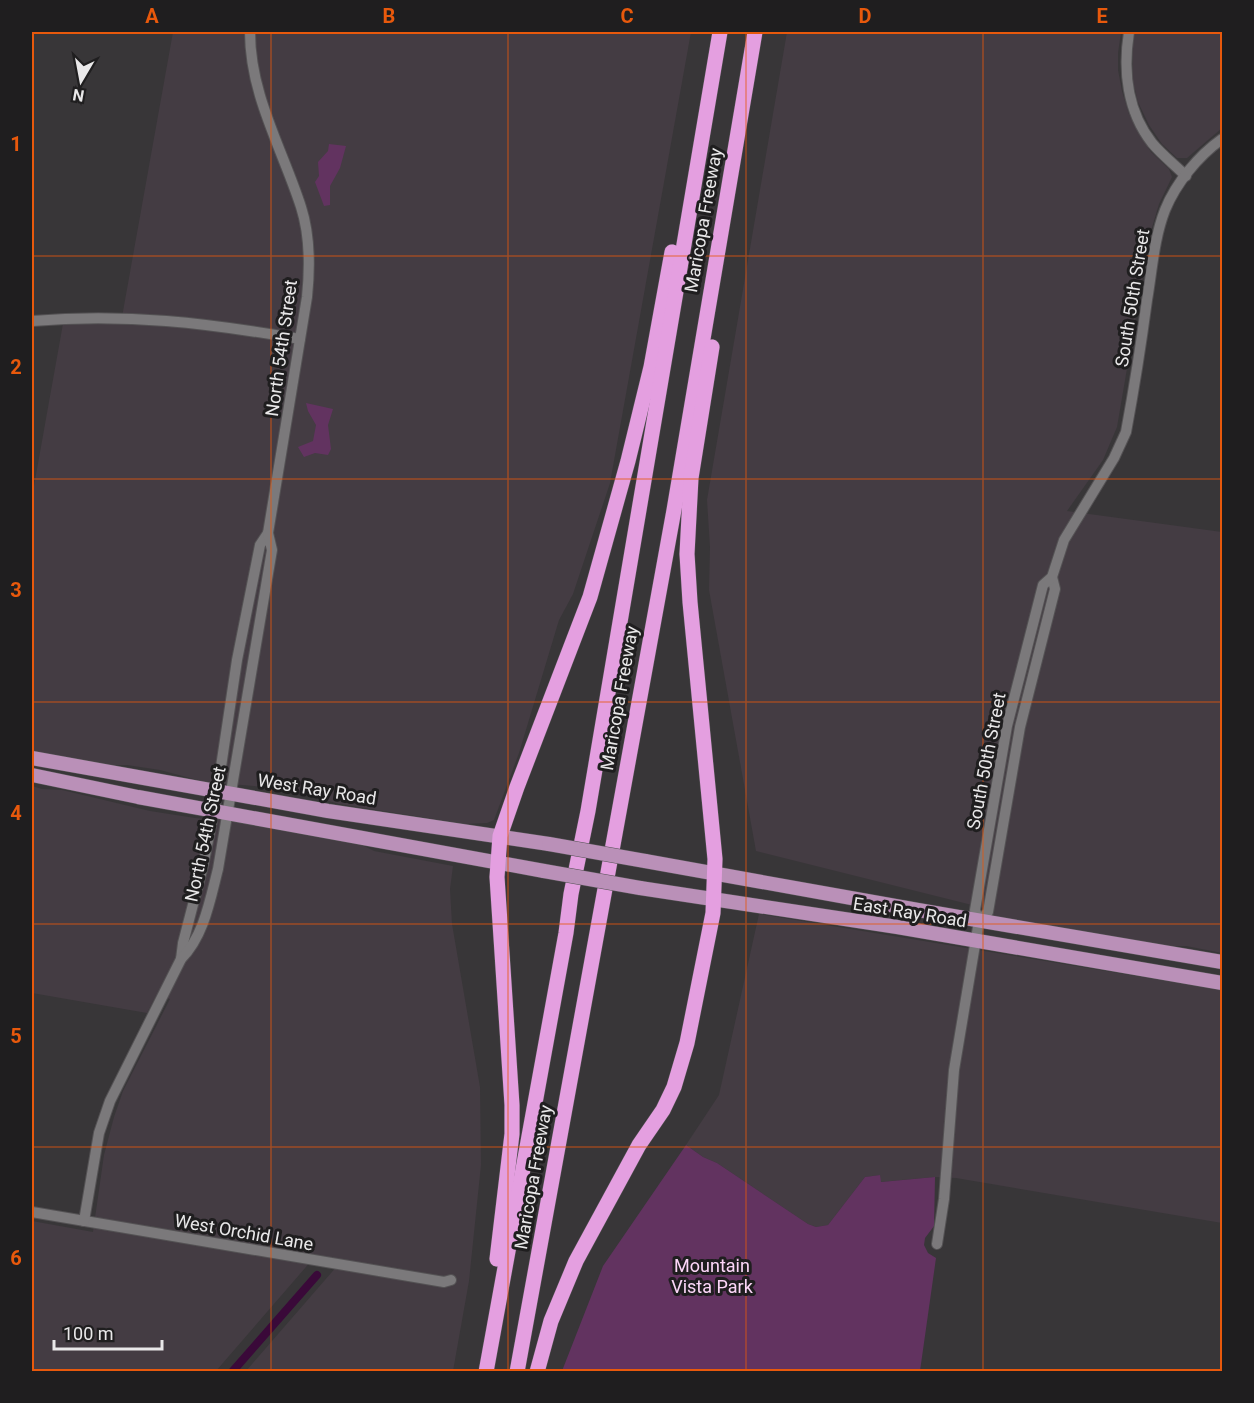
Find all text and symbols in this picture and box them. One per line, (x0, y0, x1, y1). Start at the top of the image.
text: A (145, 4, 159, 28)
text: B (383, 4, 395, 28)
text: C (620, 4, 634, 28)
text: D (859, 4, 872, 28)
text: E (1096, 4, 1108, 28)
north arrow (51, 51, 111, 111)
text: N (71, 85, 86, 106)
text: 1 (10, 132, 22, 156)
street label: Maricopa Freeway (680, 146, 726, 294)
street label: South 50th Street (1111, 228, 1153, 368)
street label: North 54th Street (261, 278, 301, 418)
text: 2 (10, 355, 22, 379)
text: 3 (10, 578, 22, 602)
street label: Maricopa Freeway (596, 624, 642, 772)
street label: South 50th Street (962, 691, 1010, 831)
street label: North 54th Street (180, 764, 230, 904)
street label: West Ray Road (256, 769, 378, 809)
text: 4 (10, 801, 22, 825)
street label: East Ray Road (852, 893, 968, 931)
text: 5 (10, 1024, 22, 1048)
street label: Maricopa Freeway (510, 1103, 556, 1251)
street label: West Orchid Lane (173, 1209, 315, 1255)
text: 6 (10, 1246, 22, 1270)
park label: Mountain Vista Park (671, 1255, 754, 1297)
scale bar (54, 1313, 162, 1351)
text: 100 m (63, 1323, 114, 1344)

